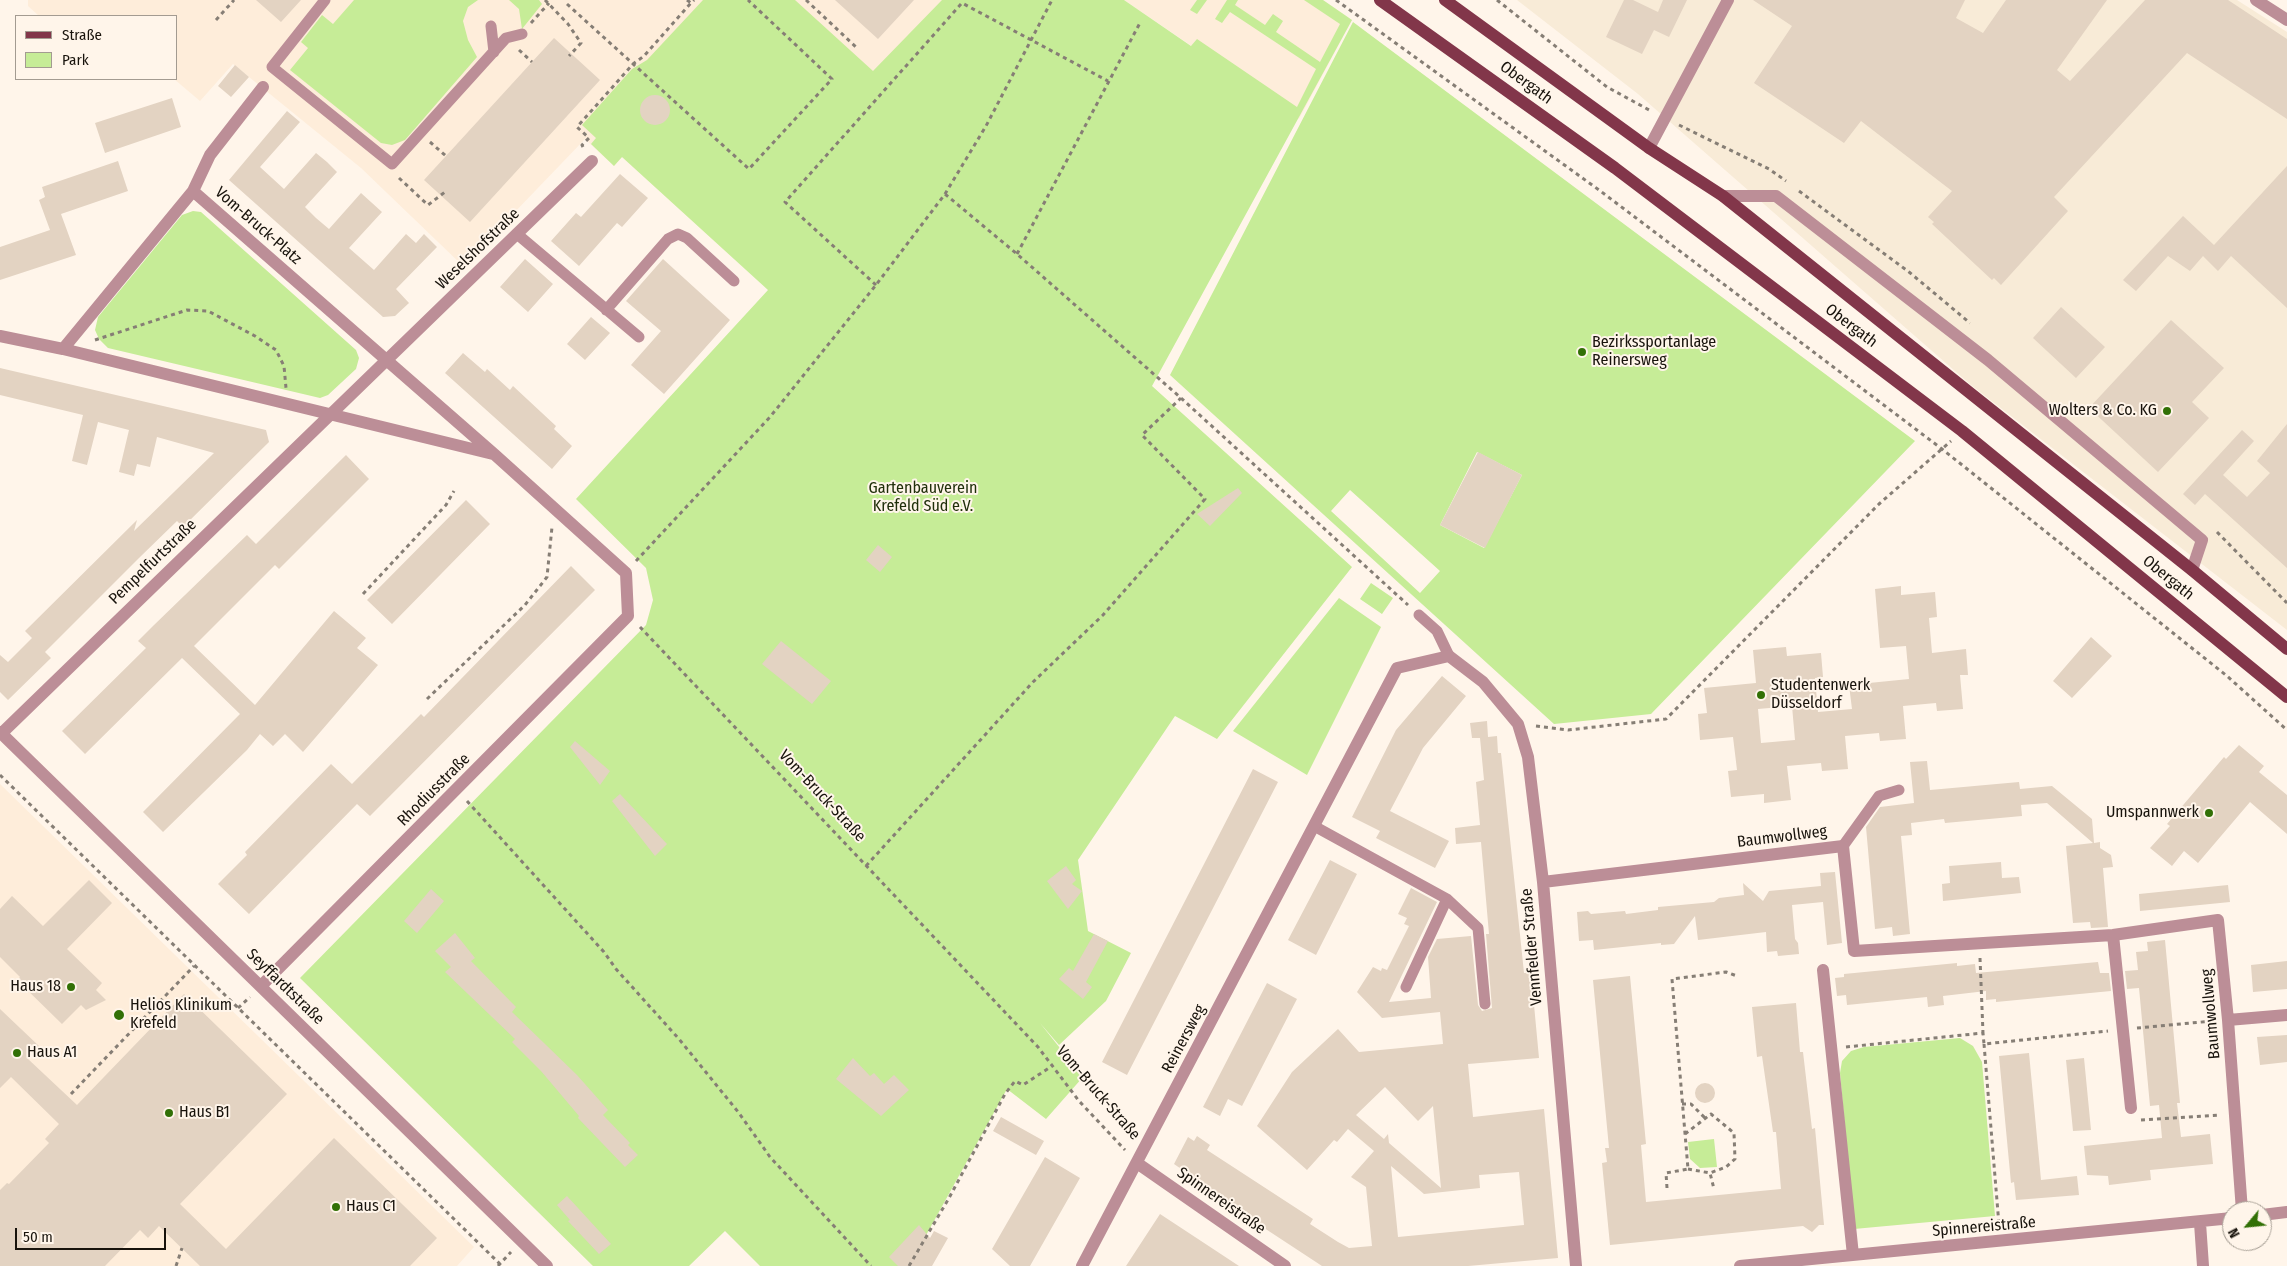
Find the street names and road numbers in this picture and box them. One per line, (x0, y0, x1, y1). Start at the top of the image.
street label: Obergath (1496, 57, 1556, 109)
street label: Vom-Bruck-Platz (211, 183, 305, 269)
street label: Weselshofstraße (432, 204, 524, 294)
street label: Obergath (1821, 300, 1881, 352)
street label: Pempelfurtstraße (105, 515, 201, 609)
street label: Obergath (2138, 551, 2198, 605)
street label: Vom-Bruck-Straße (775, 746, 869, 846)
street label: Rhodiusstraße (394, 750, 474, 830)
street label: Baumwollweg (1736, 822, 1828, 852)
street label: Vennfelder Straße (1517, 888, 1547, 1006)
street label: Seyffardtstraße (242, 945, 328, 1029)
street label: Baumwollweg (2197, 968, 2225, 1060)
street label: Reinersweg (1158, 1001, 1210, 1077)
street label: Vom-Bruck-Straße (1052, 1042, 1144, 1144)
street label: Spinnereistraße (1173, 1163, 1269, 1239)
street label: Spinnereistraße (1931, 1213, 2037, 1241)

